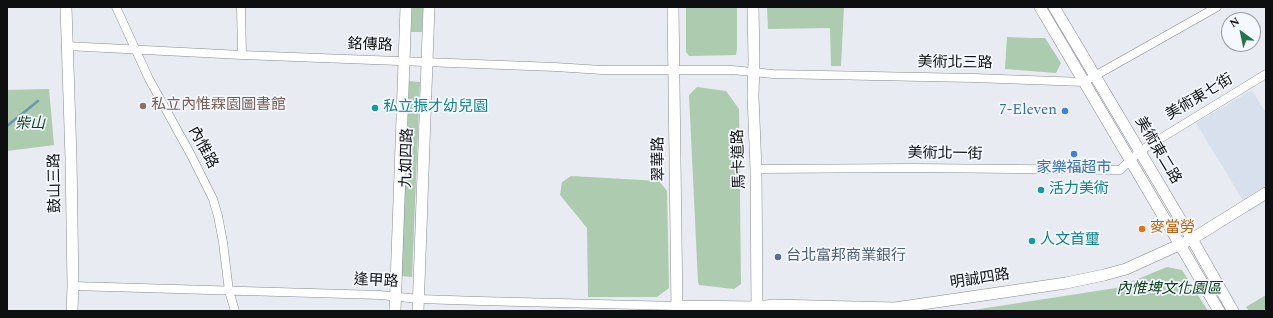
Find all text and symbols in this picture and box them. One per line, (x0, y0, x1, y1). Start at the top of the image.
north arrow (1221, 12, 1261, 52)
text: N (1226, 13, 1243, 32)
street label: 銘傳路 (347, 36, 393, 56)
street label: 美術北三路 (917, 54, 993, 74)
street label: 美術東七街 (1163, 71, 1237, 125)
place label: 私立內惟霖園圖書館 (151, 97, 286, 115)
place label: 私立振才幼兒園 (383, 99, 488, 117)
marker: 私立內惟霖園圖書館 (138, 101, 148, 111)
place label: 7-Eleven (999, 102, 1057, 120)
marker: 私立振才幼兒園 (370, 103, 380, 113)
marker: 7-Eleven (1060, 106, 1070, 116)
street label: 美術東二路 (1130, 114, 1184, 188)
park label: 柴山 (15, 116, 45, 134)
street label: 內惟路 (183, 124, 221, 172)
street label: 九如四路 (398, 128, 418, 188)
street label: 馬卡道路 (730, 129, 750, 189)
street label: 翠華路 (651, 136, 669, 182)
street label: 美術北一街 (907, 145, 983, 165)
marker: 家樂福超市 (1069, 149, 1079, 159)
street label: 鼓山三路 (46, 153, 66, 213)
place label: 家樂福超市 (1037, 160, 1111, 178)
place label: 活力美術 (1049, 181, 1109, 199)
marker: 活力美術 (1036, 185, 1046, 195)
place label: 麥當勞 (1150, 220, 1195, 238)
marker: 麥當勞 (1137, 224, 1147, 234)
place label: 人文首璽 (1040, 232, 1100, 250)
marker: 人文首璽 (1027, 236, 1037, 246)
place label: 台北富邦商業銀行 (786, 248, 906, 266)
marker: 台北富邦商業銀行 (773, 252, 783, 262)
street label: 明誠四路 (949, 266, 1011, 294)
street label: 逢甲路 (353, 272, 399, 292)
park label: 內惟埤文化園區 (1117, 281, 1221, 299)

